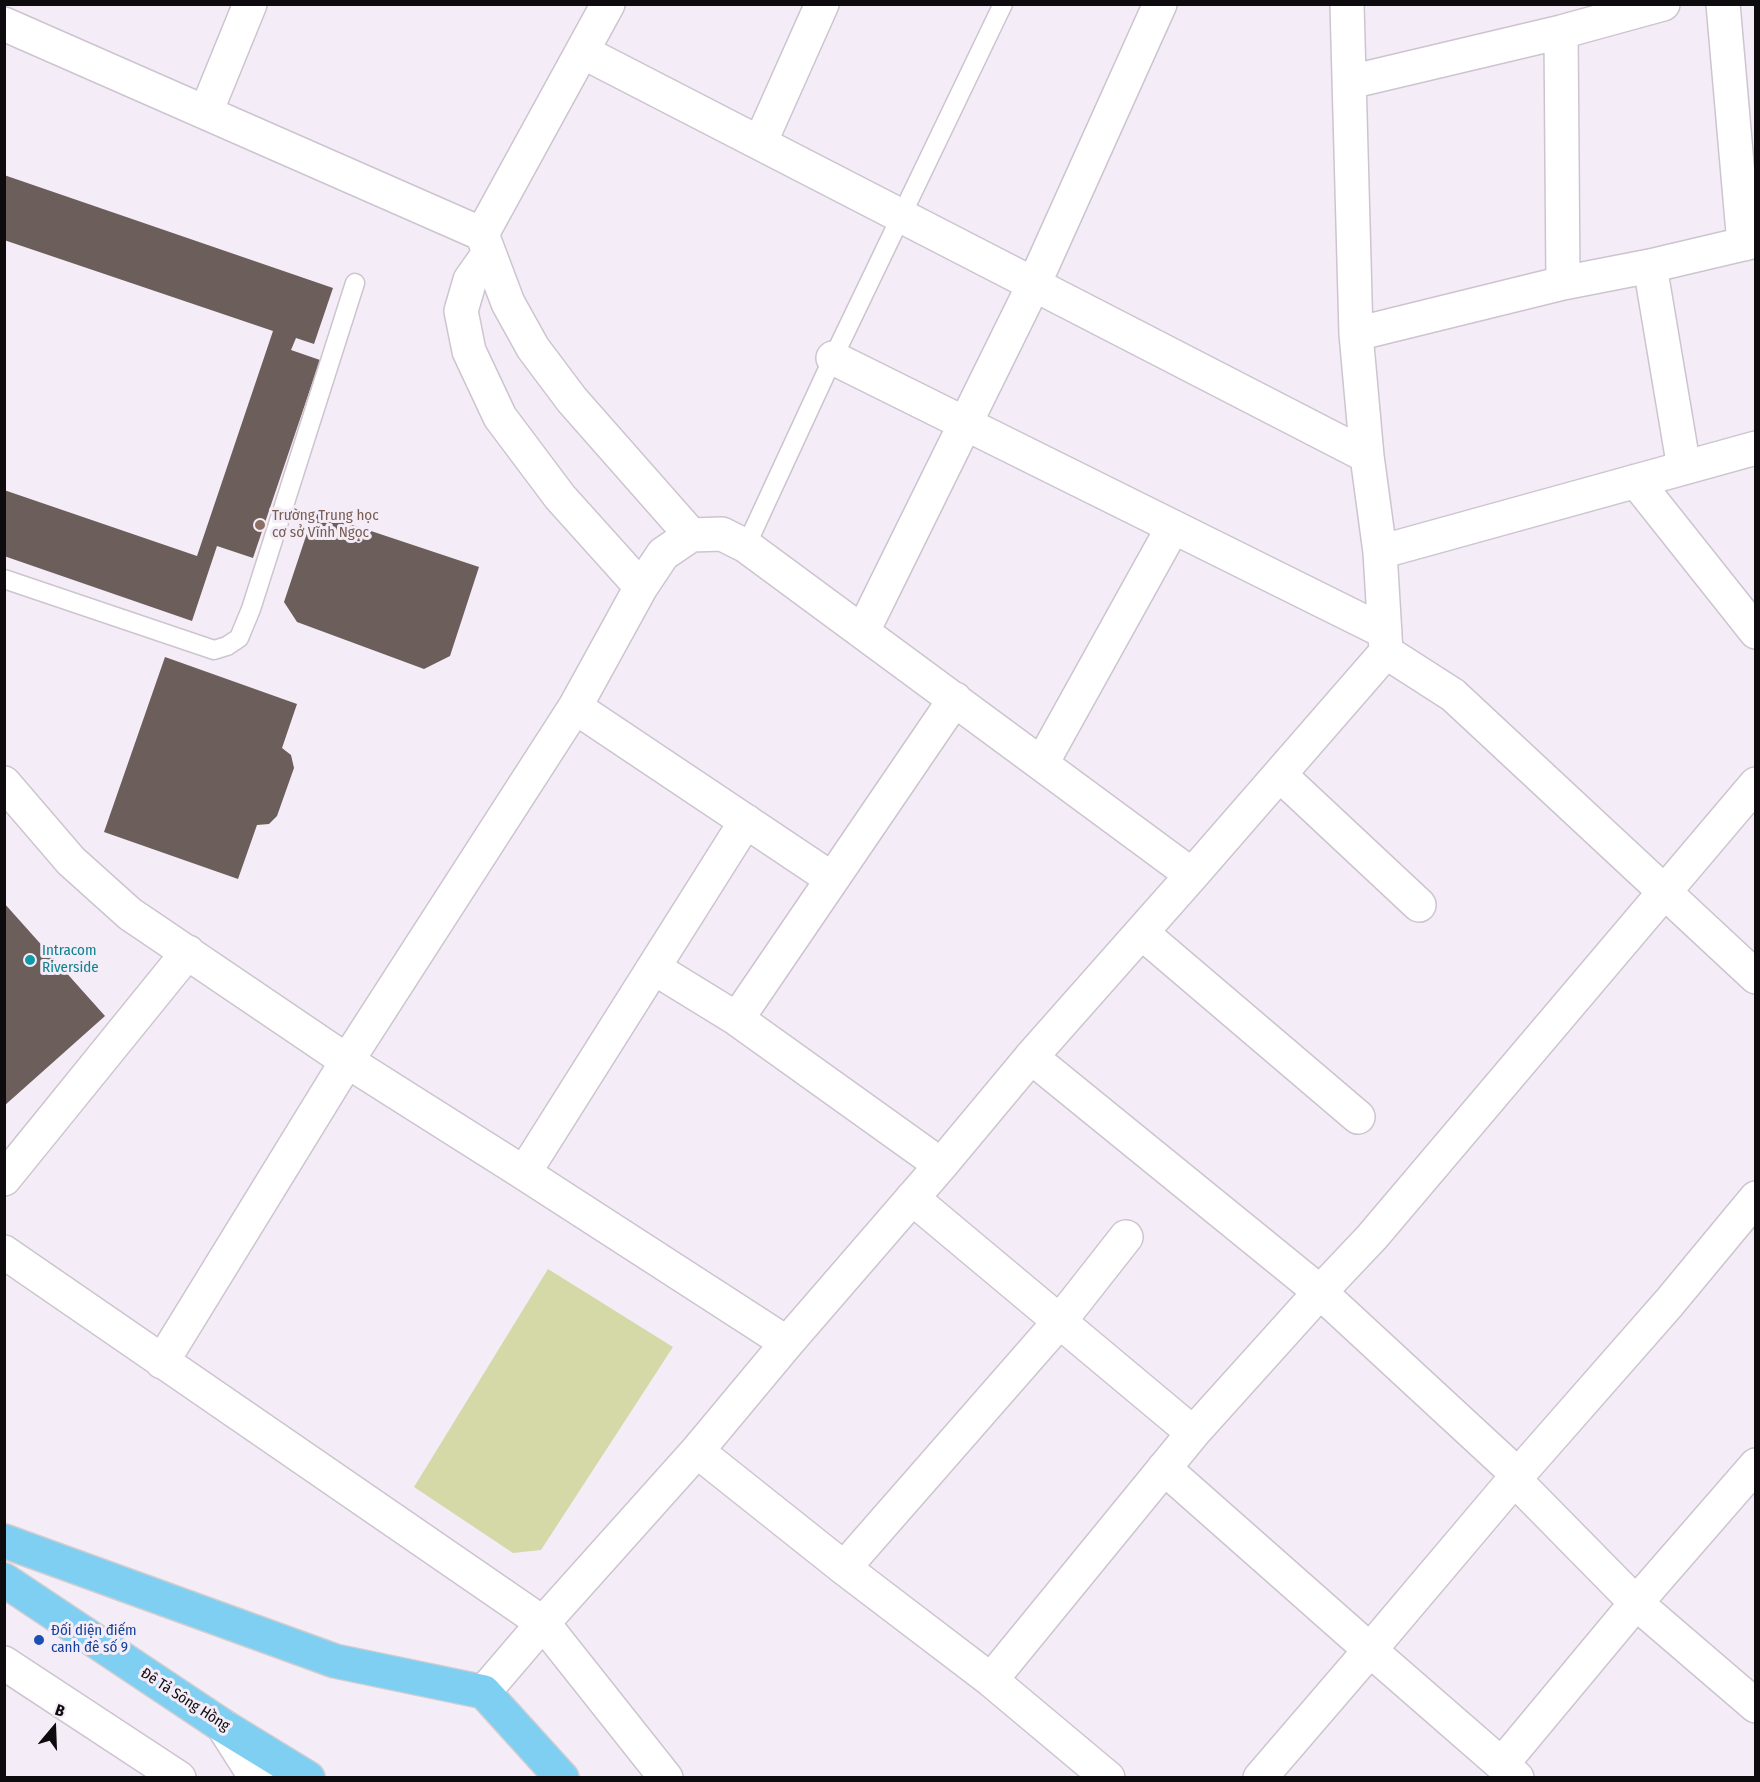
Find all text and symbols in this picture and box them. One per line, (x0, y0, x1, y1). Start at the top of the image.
place label: Trường Trung học cơ sở Vĩnh Ngọc (272, 507, 379, 542)
marker: Trường Trung học cơ sở Vĩnh Ngọc (253, 518, 267, 532)
place label: Intracom Riverside (42, 942, 99, 977)
marker: Intracom Riverside (23, 953, 37, 967)
place label: Đối diện điếm canh đê số 9 (51, 1622, 137, 1657)
marker: Đối diện điếm canh đê số 9 (32, 1633, 46, 1647)
street label: Đê Tả Sông Hồng (137, 1664, 233, 1736)
north arrow (24, 1698, 84, 1758)
text: B (53, 1700, 67, 1721)

